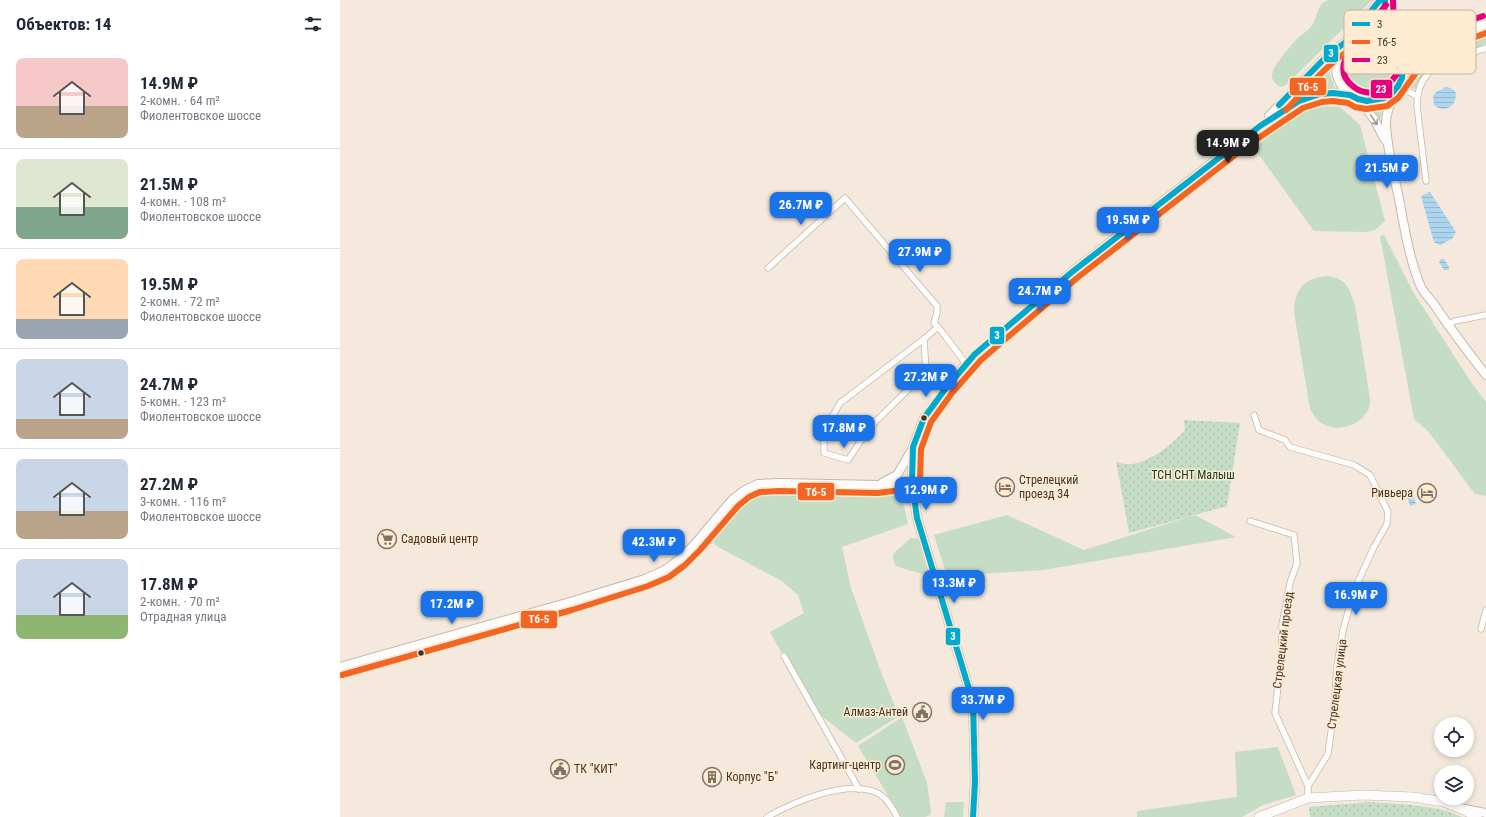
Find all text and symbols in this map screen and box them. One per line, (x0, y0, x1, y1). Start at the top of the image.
legend (1344, 10, 1476, 74)
icon: filters (302, 13, 324, 35)
text: Объектов: 14 (16, 14, 111, 34)
text: 3 (1377, 18, 1382, 31)
text: Тб-5 (1377, 36, 1396, 49)
line badge: 3 (1323, 44, 1339, 63)
text: 3 (1328, 47, 1334, 60)
text: 23 (1377, 54, 1388, 67)
text: 14.9M ₽ (140, 73, 198, 93)
icon: home (48, 74, 96, 122)
line badge: Тб-5 (1289, 77, 1327, 96)
line badge: 23 (1370, 79, 1393, 99)
text: Тб-5 (1298, 81, 1319, 94)
text: 23 (1375, 83, 1387, 96)
text: 2-комн. · 64 m² (140, 93, 220, 108)
text: Фиолентовское шоссе (140, 108, 261, 123)
one-way arrow (1370, 115, 1378, 126)
pin: 14.9M ₽ (1191, 130, 1265, 164)
text: 14.9M ₽ (1206, 135, 1250, 150)
pin: 21.5M ₽ (1350, 155, 1424, 189)
text: 21.5M ₽ (1365, 160, 1409, 175)
text: 21.5M ₽ (140, 174, 198, 194)
icon: home (48, 175, 96, 223)
pin: 26.7M ₽ (764, 192, 838, 226)
text: 4-комн. · 108 m² (140, 194, 226, 209)
text: 26.7M ₽ (779, 197, 823, 212)
pin: 19.5M ₽ (1091, 207, 1165, 241)
text: Фиолентовское шоссе (140, 209, 261, 224)
text: 19.5M ₽ (1106, 212, 1150, 227)
pin: 27.9M ₽ (883, 239, 957, 273)
text: 27.9M ₽ (898, 244, 942, 259)
text: 19.5M ₽ (140, 274, 198, 294)
icon: home (48, 275, 96, 323)
pin: 24.7M ₽ (1003, 278, 1077, 312)
text: 24.7M ₽ (1018, 283, 1062, 298)
text: 2-комн. · 72 m² (140, 294, 220, 309)
text: Фиолентовское шоссе (140, 309, 261, 324)
line badge: 3 (989, 326, 1005, 345)
text: 3 (994, 329, 1000, 342)
pin: 27.2M ₽ (889, 364, 963, 398)
text: 27.2M ₽ (904, 369, 948, 384)
text: 24.7M ₽ (140, 374, 198, 394)
icon: home (48, 375, 96, 423)
text: 5-комн. · 123 m² (140, 394, 226, 409)
text: Фиолентовское шоссе (140, 409, 261, 424)
unlabelled marker (919, 413, 929, 423)
pin: 17.8M ₽ (807, 415, 881, 449)
text: 17.8M ₽ (822, 420, 866, 435)
park label: ТСН СНТ Малыш (1151, 468, 1235, 482)
place label: Стрелецкий проезд 34 (1019, 473, 1078, 501)
text: 27.2M ₽ (140, 474, 198, 494)
icon: home (48, 475, 96, 523)
hotel icon: Стрелецкий проезд 34 (994, 476, 1016, 498)
pin: 12.9M ₽ (889, 477, 963, 511)
line badge: Тб-5 (797, 482, 835, 501)
text: 12.9M ₽ (904, 482, 948, 497)
hotel icon: Ривьера (1416, 482, 1438, 504)
text: Тб-5 (806, 486, 827, 499)
place label: Ривьера (1371, 486, 1413, 500)
text: 3-комн. · 116 m² (140, 494, 226, 509)
text: Фиолентовское шоссе (140, 509, 261, 524)
supermarket icon: Садовый центр (376, 528, 398, 550)
pin: 42.3M ₽ (617, 529, 691, 563)
place label: Садовый центр (401, 532, 478, 546)
text: 42.3M ₽ (632, 534, 676, 549)
pin: 13.3M ₽ (917, 570, 991, 604)
text: 17.8M ₽ (140, 574, 198, 594)
icon: home (48, 575, 96, 623)
text: 13.3M ₽ (932, 575, 976, 590)
pin: 16.9M ₽ (1319, 582, 1393, 616)
text: 16.9M ₽ (1334, 587, 1378, 602)
street label: Стрелецкий проезд (1270, 590, 1296, 689)
pin: 17.2M ₽ (415, 591, 489, 625)
text: 2-комн. · 70 m² (140, 594, 220, 609)
text: 17.2M ₽ (430, 596, 474, 611)
text: Отрадная улица (140, 609, 227, 624)
line badge: Тб-5 (520, 610, 558, 629)
text: Тб-5 (529, 613, 550, 626)
line badge: 3 (945, 627, 961, 646)
text: 3 (950, 630, 956, 643)
street label: Стрелецкая улица (1325, 638, 1349, 730)
unlabelled marker (416, 648, 426, 658)
pin: 33.7M ₽ (946, 687, 1020, 721)
text: 33.7M ₽ (961, 692, 1005, 707)
public building icon: Алмаз-Антей (911, 701, 933, 723)
place label: Алмаз-Антей (844, 705, 908, 719)
map controls (1434, 717, 1474, 805)
button: locate (1434, 717, 1474, 757)
sports icon: Картинг-центр (884, 754, 906, 776)
public building icon: ТК "КИТ" (549, 758, 571, 780)
place label: Картинг-центр (809, 758, 881, 772)
place label: ТК "КИТ" (574, 762, 618, 776)
button: layers (1434, 765, 1474, 805)
building icon: Корпус "Б" (701, 766, 723, 788)
place label: Корпус "Б" (726, 770, 778, 784)

